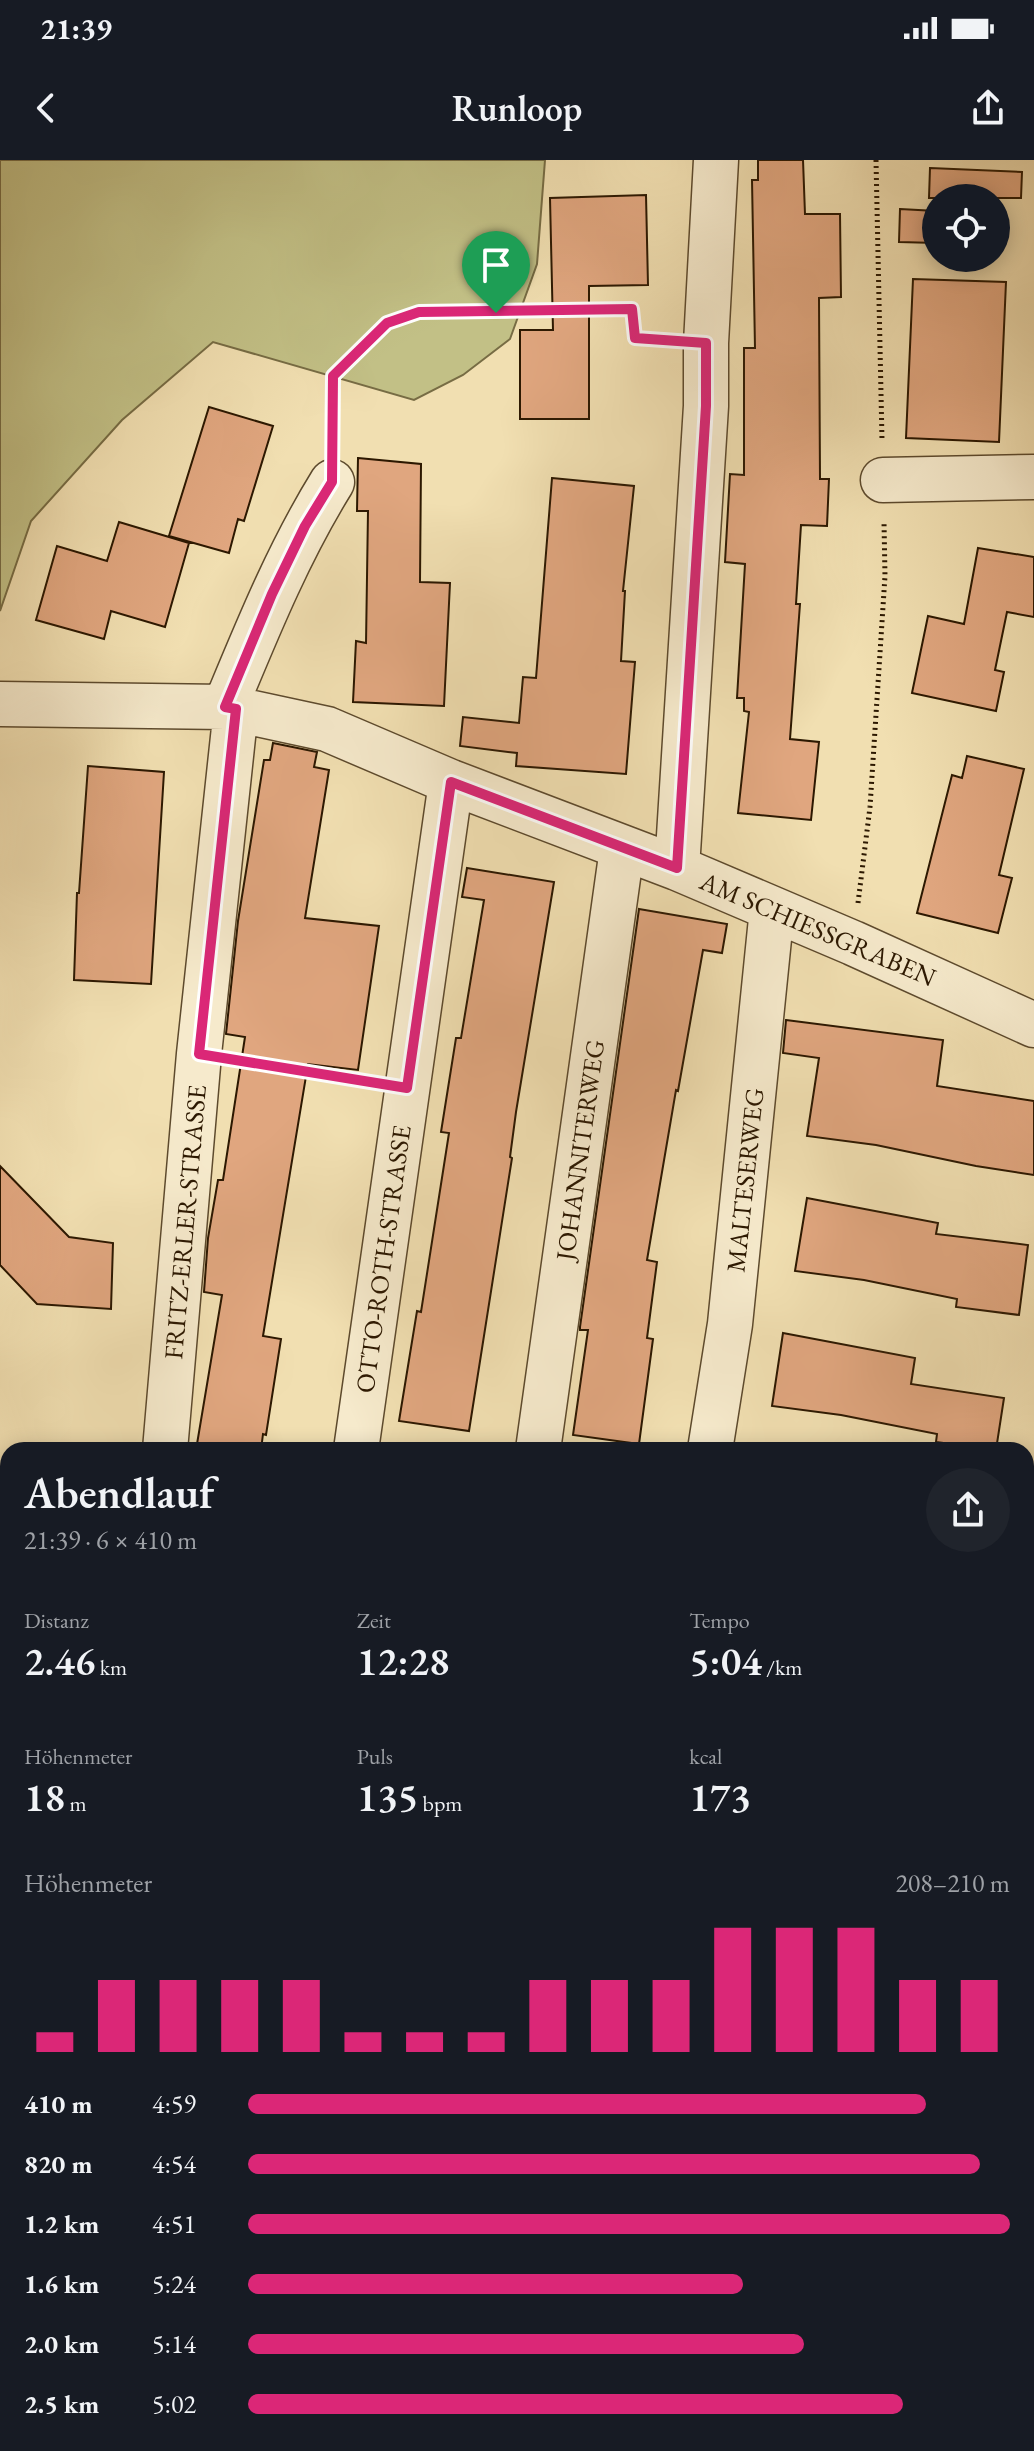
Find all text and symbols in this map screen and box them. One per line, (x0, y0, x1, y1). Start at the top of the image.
text: 21:39 (40, 9, 112, 48)
text: Runloop (452, 85, 582, 132)
icon: back (24, 86, 68, 130)
icon: share (966, 86, 1010, 130)
map controls (922, 184, 1010, 272)
button: locate (922, 184, 1010, 272)
pin (462, 231, 530, 313)
icon: arrive (474, 243, 518, 287)
street label: AM SCHIESSGRABEN (694, 864, 941, 994)
street label: JOHANNITERWEG (547, 1037, 612, 1265)
street label: FRITZ-ERLER-STRASSE (156, 1083, 214, 1361)
street label: MALTESERWEG (718, 1086, 772, 1274)
street label: OTTO-ROTH-STRASSE (347, 1123, 419, 1395)
text: Abendlauf (24, 1464, 214, 1521)
button: share (926, 1468, 1010, 1552)
text: 21:39 · 6 × 410 m (24, 1523, 197, 1557)
text: Distanz (24, 1606, 89, 1635)
text: Zeit (357, 1606, 391, 1635)
text: Tempo (689, 1606, 750, 1635)
text: 2.46 (24, 1635, 95, 1687)
text: 12:28 (357, 1635, 450, 1687)
text: 5:04 (689, 1635, 762, 1687)
text: km (95, 1653, 127, 1682)
text: /km (762, 1653, 802, 1682)
text: Höhenmeter (24, 1742, 132, 1771)
text: Puls (357, 1742, 393, 1771)
text: kcal (689, 1742, 722, 1771)
text: 18 (24, 1771, 65, 1823)
text: 135 (357, 1771, 418, 1823)
text: 173 (689, 1771, 751, 1823)
text: m (65, 1789, 87, 1818)
text: bpm (418, 1789, 462, 1818)
text: Höhenmeter (24, 1866, 152, 1900)
text: 208–210 m (895, 1866, 1010, 1900)
text: 410 m (24, 2087, 92, 2121)
text: 4:59 (152, 2087, 196, 2121)
text: 820 m (24, 2147, 92, 2181)
text: 4:54 (152, 2147, 196, 2181)
text: 1.2 km (24, 2207, 99, 2241)
text: 4:51 (152, 2207, 196, 2241)
text: 1.6 km (24, 2267, 99, 2301)
text: 5:24 (152, 2267, 196, 2301)
text: 2.0 km (24, 2327, 99, 2361)
text: 5:14 (152, 2327, 196, 2361)
text: 2.5 km (24, 2387, 99, 2421)
text: 5:02 (152, 2387, 196, 2421)

